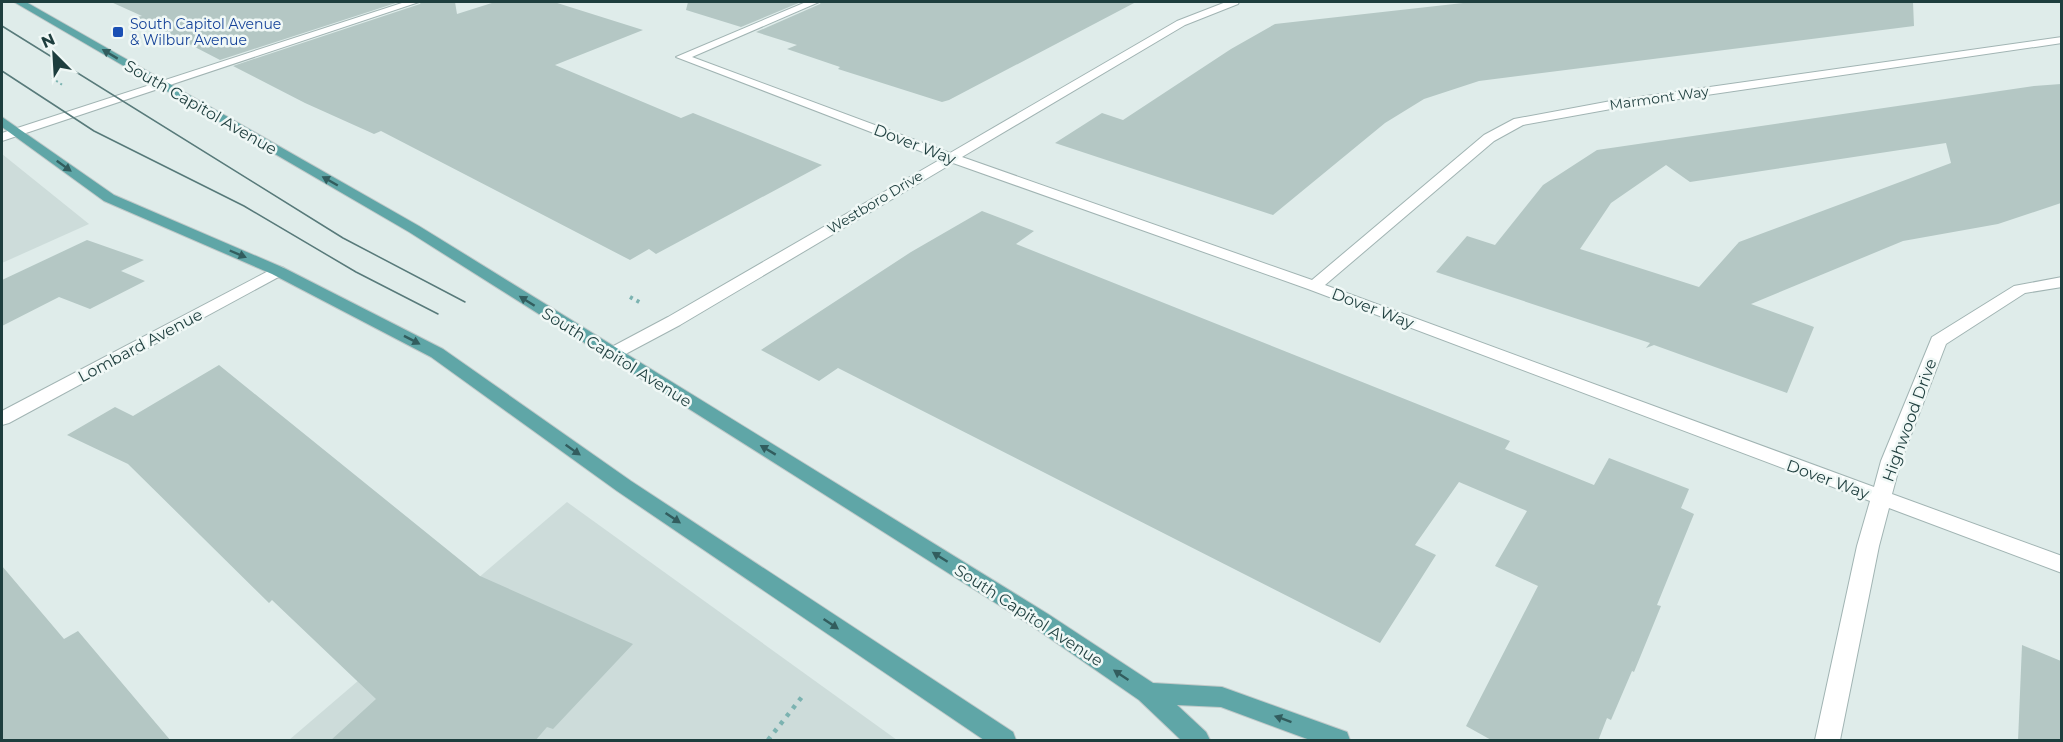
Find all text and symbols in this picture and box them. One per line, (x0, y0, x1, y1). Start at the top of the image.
place label: South Capitol Avenue & Wilbur Avenue (130, 15, 281, 49)
north arrow (24, 24, 84, 84)
marker: South Capitol Avenue & Wilbur Avenue (111, 25, 125, 39)
text: N (38, 29, 58, 52)
one-way arrow (102, 49, 118, 60)
street label: South Capitol Avenue (121, 56, 280, 159)
street label: Marmont Way (1608, 82, 1710, 114)
street label: Dover Way (871, 120, 959, 169)
one-way arrow (56, 160, 72, 172)
street label: Westboro Drive (824, 166, 926, 238)
one-way arrow (321, 176, 338, 186)
one-way arrow (229, 249, 247, 259)
street label: Dover Way (1329, 284, 1417, 333)
one-way arrow (519, 295, 535, 306)
street label: South Capitol Avenue (538, 304, 695, 411)
street label: Lombard Avenue (75, 305, 206, 386)
one-way arrow (404, 336, 421, 345)
street label: Highwood Drive (1878, 356, 1941, 484)
one-way arrow (565, 444, 581, 456)
one-way arrow (760, 445, 776, 456)
street label: Dover Way (1784, 456, 1872, 503)
one-way arrow (665, 513, 681, 524)
one-way arrow (932, 552, 948, 563)
street label: South Capitol Avenue (951, 560, 1106, 670)
one-way arrow (822, 618, 838, 630)
one-way arrow (1114, 669, 1130, 681)
one-way arrow (1274, 714, 1292, 724)

